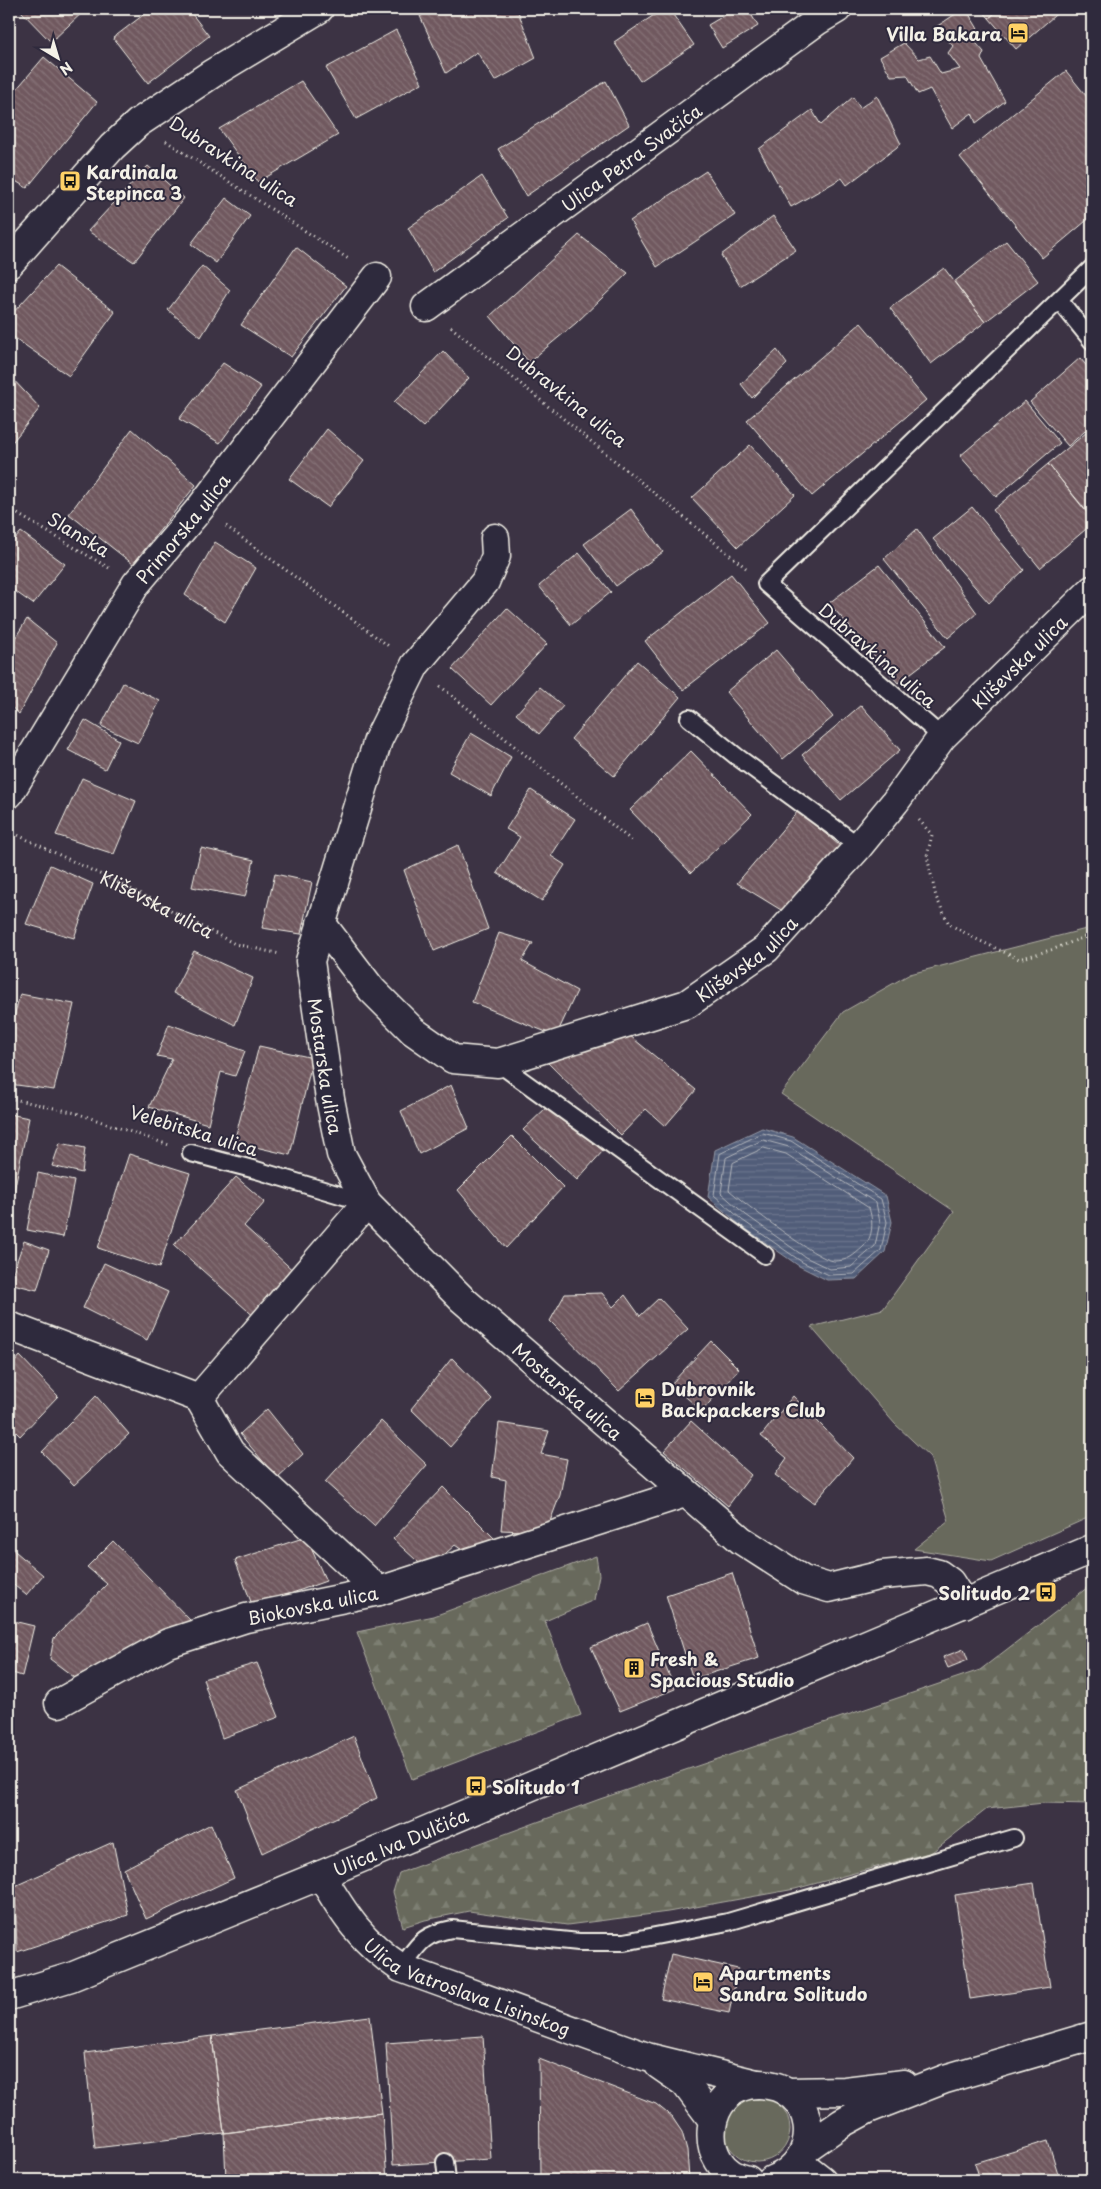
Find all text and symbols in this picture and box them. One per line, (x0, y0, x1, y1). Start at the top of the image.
place label: Villa Bakara (886, 20, 1002, 47)
hotel icon: Villa Bakara (1006, 21, 1030, 45)
north arrow (32, 32, 82, 82)
text: N (55, 57, 77, 80)
street label: Ulica Petra Svačića (555, 96, 707, 218)
street label: Dubravkina ulica (164, 109, 304, 213)
place label: Kardinala Stepinca 3 (86, 158, 182, 206)
bus stop icon: Kardinala Stepinca 3 (58, 169, 82, 193)
street label: Dubravkina ulica (501, 339, 634, 453)
street label: Primorska ulica (129, 467, 236, 589)
street label: Slanska (43, 505, 116, 564)
street label: Dubravkina ulica (813, 596, 943, 714)
street label: Kliševska ulica (965, 608, 1073, 715)
street label: Kliševska ulica (96, 863, 219, 944)
street label: Kliševska ulica (690, 909, 804, 1008)
street label: Mostarska ulica (302, 996, 350, 1137)
street label: Velebitska ulica (126, 1098, 262, 1163)
street label: Mostarska ulica (507, 1336, 629, 1446)
place label: Dubrovnik Backpackers Club (661, 1375, 826, 1423)
hotel icon: Dubrovnik Backpackers Club (633, 1386, 657, 1410)
street label: Biokovska ulica (244, 1578, 381, 1631)
place label: Solitudo 2 (939, 1579, 1030, 1606)
bus stop icon: Solitudo 2 (1034, 1580, 1058, 1604)
place label: Fresh & Spacious Studio (650, 1645, 795, 1693)
building icon: Fresh & Spacious Studio (622, 1656, 646, 1680)
place label: Solitudo 1 (492, 1773, 580, 1800)
bus stop icon: Solitudo 1 (464, 1774, 488, 1798)
street label: Ulica Iva Dulčića (328, 1801, 473, 1882)
street label: Ulica Vatroslava Lisinskog (358, 1931, 575, 2042)
place label: Apartments Sandra Solitudo (719, 1959, 868, 2007)
hotel icon: Apartments Sandra Solitudo (691, 1970, 715, 1994)

